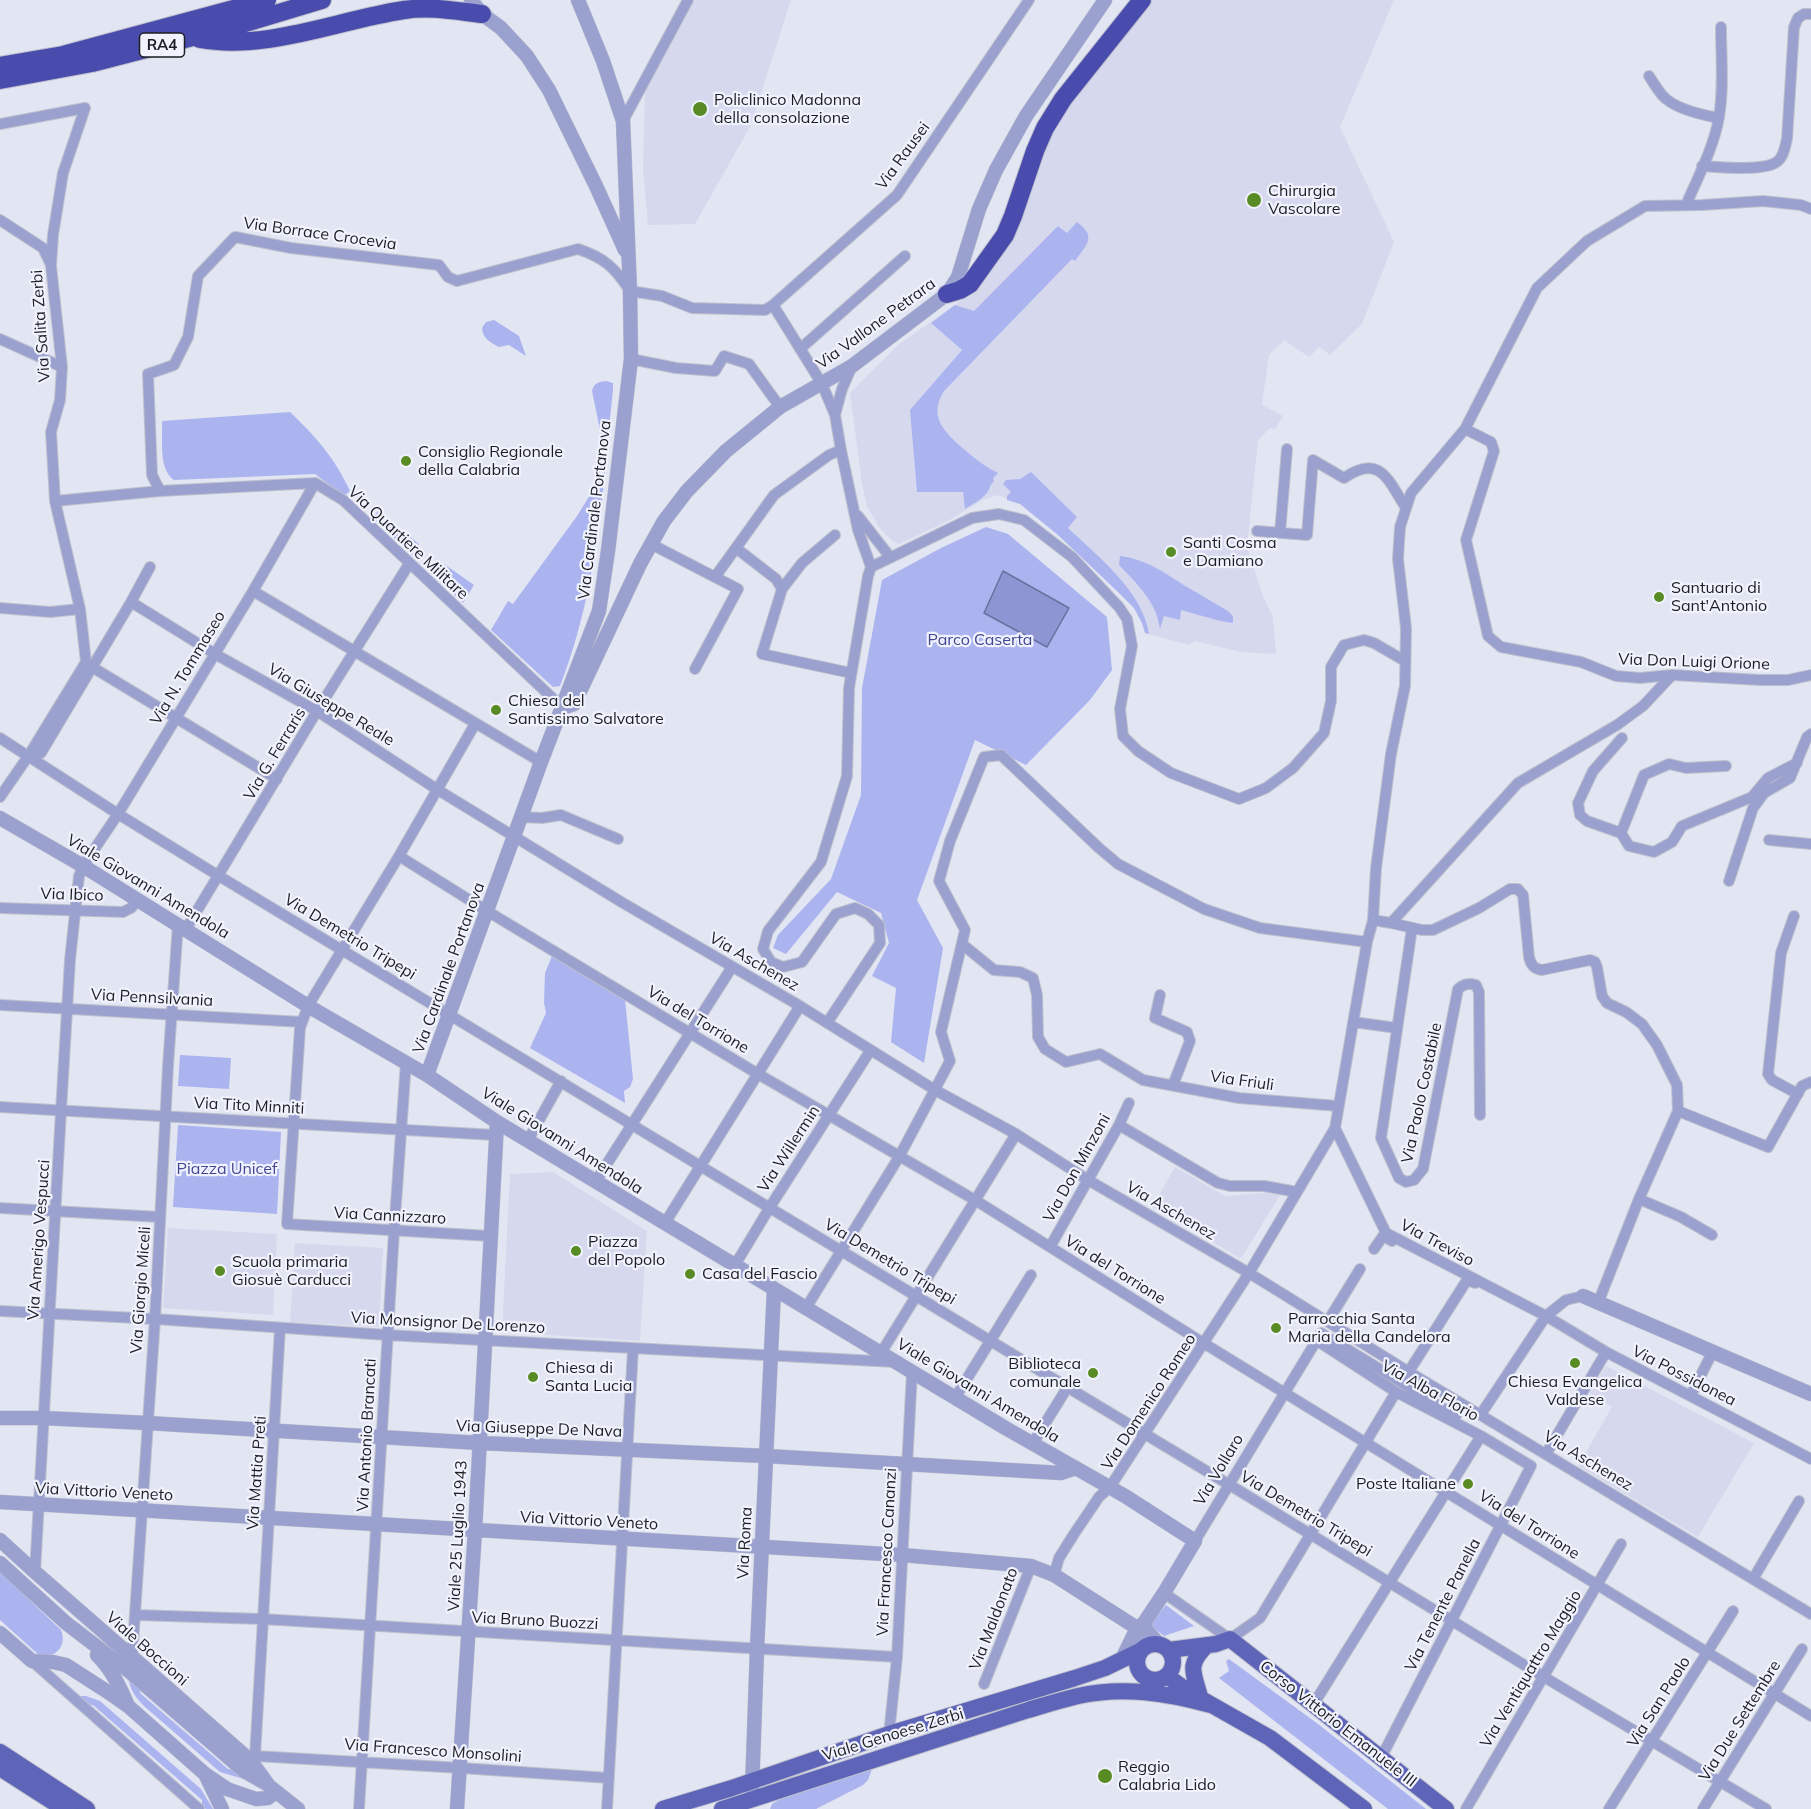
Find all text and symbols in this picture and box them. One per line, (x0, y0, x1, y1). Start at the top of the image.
road number: RA4 (140, 33, 184, 57)
place label: Policlinico Madonna della consolazione (714, 90, 861, 128)
marker: Policlinico Madonna della consolazione (691, 100, 709, 118)
street label: Via Rausei (872, 118, 934, 194)
place label: Chirurgia Vascolare (1268, 181, 1340, 219)
marker: Chirurgia Vascolare (1245, 191, 1263, 209)
street label: Via Borrace Crocevia (242, 214, 398, 254)
street label: Via Salita Zerbi (27, 269, 55, 383)
street label: Via Vallone Petrara (813, 274, 939, 374)
street label: Via Cardinale Portanova (574, 419, 616, 601)
place label: Consiglio Regionale della Calabria (418, 442, 563, 480)
marker: Consiglio Regionale della Calabria (399, 454, 413, 468)
street label: Via Quartiere Militare (344, 482, 472, 604)
place label: Santi Cosma e Damiano (1183, 533, 1277, 571)
marker: Santi Cosma e Damiano (1164, 545, 1178, 559)
place label: Santuario di Sant'Antonio (1671, 578, 1767, 616)
marker: Santuario di Sant'Antonio (1652, 590, 1666, 604)
street label: Via N. Tommaseo (146, 608, 230, 728)
park label: Parco Caserta (928, 630, 1032, 650)
street label: Via Don Luigi Orione (1618, 650, 1770, 674)
street label: Via Giuseppe Reale (264, 660, 398, 750)
place label: Chiesa del Santissimo Salvatore (508, 691, 664, 729)
marker: Chiesa del Santissimo Salvatore (489, 703, 503, 717)
street label: Via G. Ferraris (240, 704, 310, 804)
street label: Viale Giovanni Amendola (63, 831, 233, 943)
street label: Via Cardinale Portanova (409, 880, 489, 1056)
street label: Via Ibico (40, 884, 104, 906)
street label: Via Demetrio Tripepi (281, 890, 419, 984)
street label: Via Aschenez (706, 929, 802, 995)
street label: Via del Torrione (644, 982, 752, 1058)
street label: Via Pennsilvania (90, 985, 214, 1011)
street label: Via Paolo Costabile (1398, 1021, 1446, 1165)
street label: Via Friuli (1209, 1067, 1275, 1095)
street label: Viale Giovanni Amendola (478, 1083, 646, 1199)
street label: Via Tito Minniti (193, 1094, 305, 1118)
street label: Via Willermin (754, 1102, 824, 1196)
street label: Via Don Minzoni (1039, 1111, 1115, 1225)
street label: Via Amerigo Vespucci (24, 1159, 54, 1321)
park label: Piazza Unicef (177, 1159, 277, 1179)
street label: Via Aschenez (1123, 1178, 1219, 1244)
street label: Via Cannizzaro (333, 1203, 447, 1229)
street label: Via Demetrio Tripepi (821, 1215, 959, 1309)
street label: Via Treviso (1397, 1216, 1477, 1270)
street label: Via Giorgio Miceli (127, 1226, 155, 1354)
street label: Via del Torrione (1061, 1231, 1169, 1309)
place label: Piazza del Popolo (588, 1232, 665, 1270)
marker: Piazza del Popolo (569, 1244, 583, 1258)
place label: Scuola primaria Giosuè Carducci (232, 1252, 351, 1290)
marker: Scuola primaria Giosuè Carducci (213, 1264, 227, 1278)
place label: Casa del Fascio (702, 1264, 817, 1284)
marker: Casa del Fascio (683, 1267, 697, 1281)
street label: Via Monsignor De Lorenzo (350, 1308, 546, 1338)
place label: Parrocchia Santa Maria della Candelora (1288, 1309, 1451, 1347)
marker: Parrocchia Santa Maria della Candelora (1269, 1321, 1283, 1335)
street label: Via Domenico Romeo (1098, 1330, 1200, 1474)
street label: Viale Giovanni Amendola (893, 1335, 1063, 1447)
street label: Via Possidonea (1629, 1342, 1739, 1410)
place label: Biblioteca comunale (1008, 1354, 1081, 1392)
street label: Via Alba Florio (1378, 1356, 1482, 1426)
marker: Chiesa Evangelica Valdese (1568, 1356, 1582, 1370)
street label: Via Antonio Brancati (353, 1358, 381, 1512)
place label: Chiesa di Santa Lucia (545, 1358, 632, 1396)
marker: Biblioteca comunale (1086, 1366, 1100, 1380)
marker: Chiesa di Santa Lucia (526, 1370, 540, 1384)
place label: Chiesa Evangelica Valdese (1508, 1372, 1642, 1410)
street label: Via Mattia Preti (243, 1415, 271, 1531)
street label: Via Giuseppe De Nava (455, 1417, 623, 1441)
street label: Via Aschenez (1540, 1427, 1636, 1495)
street label: Via Vollaro (1190, 1431, 1248, 1509)
street label: Viale 25 Luglio 1943 (444, 1460, 472, 1612)
street label: Via Francesco Cananzi (873, 1467, 901, 1637)
street label: Via Demetrio Tripepi (1237, 1467, 1375, 1561)
place label: Poste Italiane (1356, 1474, 1456, 1494)
marker: Poste Italiane (1461, 1477, 1475, 1491)
street label: Via Vittorio Veneto (34, 1479, 174, 1505)
street label: Via del Torrione (1475, 1486, 1583, 1564)
street label: Via Roma (734, 1506, 756, 1580)
street label: Via Vittorio Veneto (519, 1508, 659, 1534)
street label: Via Tenente Panella (1401, 1535, 1485, 1675)
street label: Via Maldonato (966, 1565, 1022, 1673)
street label: Via Ventiquattro Maggio (1476, 1587, 1586, 1751)
street label: Viale Boccioni (102, 1608, 192, 1690)
street label: Via Bruno Buozzi (471, 1608, 599, 1634)
street label: Via San Paolo (1623, 1653, 1695, 1751)
street label: Corso Vittorio Emanuele III (1256, 1657, 1420, 1791)
street label: Via Due Settembre (1695, 1657, 1785, 1785)
street label: Viale Genoese Zerbi (820, 1704, 966, 1766)
street label: Via Francesco Monsolini (344, 1735, 522, 1767)
place label: Reggio Calabria Lido (1118, 1757, 1216, 1795)
marker: Reggio Calabria Lido (1096, 1767, 1114, 1785)

